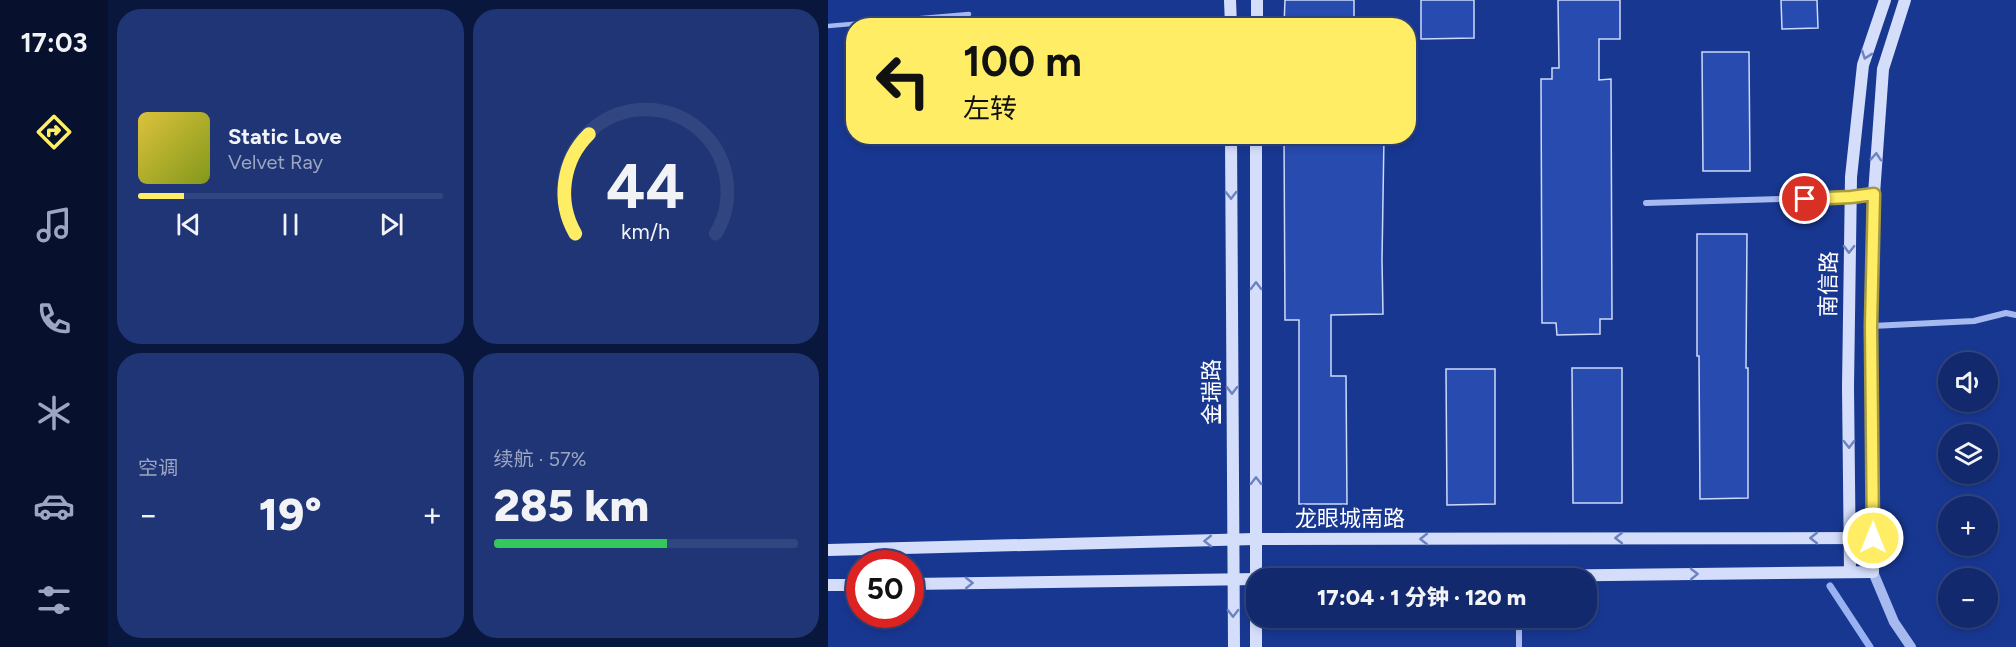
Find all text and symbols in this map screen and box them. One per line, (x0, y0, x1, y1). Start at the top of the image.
text: 17:03 (20, 26, 88, 59)
text: 100 m (963, 36, 1082, 87)
icon: left (864, 42, 942, 120)
one-way arrow (1861, 49, 1874, 60)
text: 左转 (963, 92, 1017, 125)
icon: directions (33, 111, 75, 153)
text: Static Love (228, 123, 342, 150)
text: 44 (606, 149, 685, 224)
text: Velvet Ray (228, 150, 323, 174)
one-way arrow (1870, 152, 1883, 161)
pin (1779, 173, 1830, 224)
icon: arrive (1788, 182, 1821, 215)
one-way arrow (1225, 190, 1237, 199)
icon: music (33, 204, 75, 246)
icon: previous (172, 208, 205, 241)
icon: pause (274, 208, 307, 241)
icon: next (375, 208, 408, 241)
text: km/h (621, 219, 670, 244)
one-way arrow (1843, 245, 1856, 254)
street label: 南信路 (1814, 251, 1843, 317)
one-way arrow (1250, 281, 1262, 290)
icon: phone (33, 298, 75, 340)
map controls (1938, 352, 1998, 628)
button: sound (1938, 352, 1998, 412)
street label: 金瑞路 (1198, 359, 1225, 425)
one-way arrow (1226, 385, 1238, 394)
icon: climate (33, 392, 75, 434)
button: layers (1938, 424, 1998, 484)
one-way arrow (1843, 440, 1855, 449)
text: 续航 · 57% (494, 447, 586, 471)
text: 空调 (138, 456, 178, 480)
one-way arrow (1249, 476, 1262, 485)
text: 285 km (494, 478, 649, 532)
icon: car (33, 485, 75, 527)
text: 19° (259, 487, 322, 541)
text: − (138, 495, 159, 534)
text: + (422, 495, 443, 534)
button: + (1938, 496, 1998, 556)
street label: 龙眼城南路 (1295, 505, 1405, 532)
position arrow (1841, 506, 1905, 570)
one-way arrow (1615, 532, 1624, 544)
one-way arrow (1810, 532, 1819, 544)
one-way arrow (1420, 533, 1429, 545)
one-way arrow (1204, 534, 1213, 547)
speed limit sign: 50 (846, 550, 924, 628)
one-way arrow (1689, 568, 1698, 580)
button: − (1938, 568, 1998, 628)
one-way arrow (964, 577, 973, 589)
icon: filters (33, 579, 75, 621)
text: 17:04 · 1 分钟 · 120 m (1317, 584, 1526, 611)
one-way arrow (1227, 609, 1239, 618)

